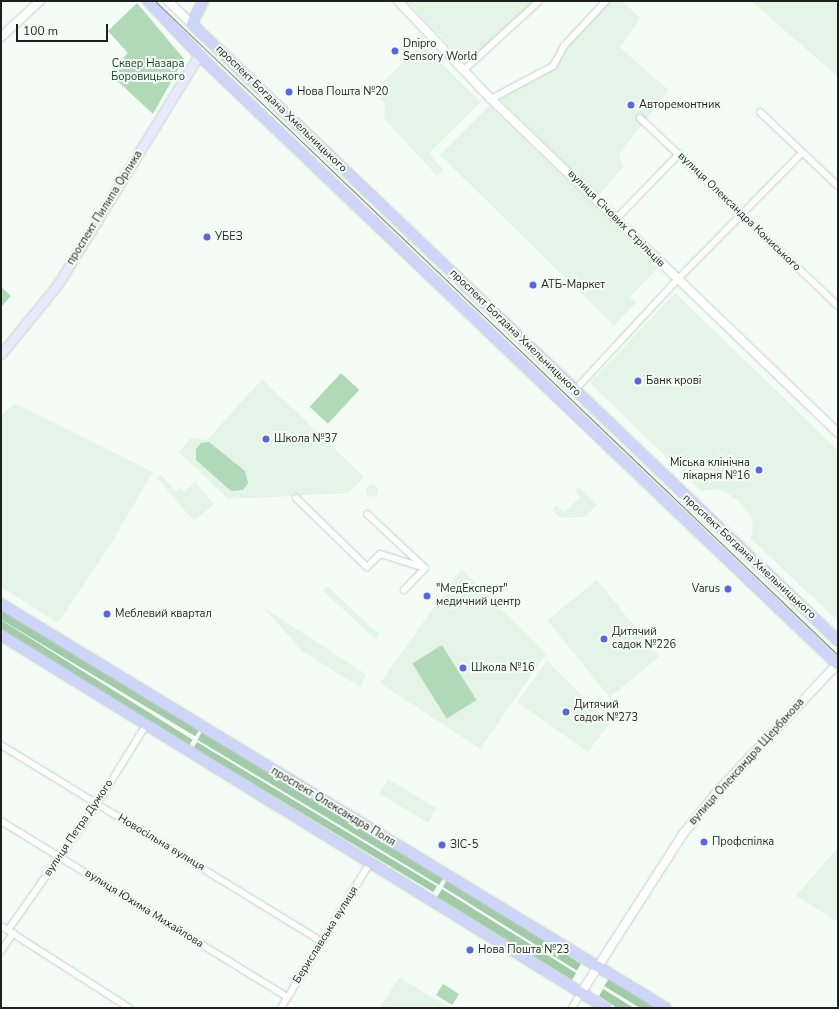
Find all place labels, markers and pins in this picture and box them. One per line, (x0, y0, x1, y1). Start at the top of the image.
place label: Dnipro Sensory World (403, 38, 477, 64)
marker: Dnipro Sensory World (390, 46, 400, 56)
place label: Нова Пошта №20 (297, 85, 388, 99)
marker: Нова Пошта №20 (284, 87, 294, 97)
place label: Авторемонтник (639, 98, 720, 112)
marker: Авторемонтник (626, 100, 636, 110)
place label: УБЕЗ (215, 230, 243, 244)
marker: УБЕЗ (202, 232, 212, 242)
place label: АТБ-Маркет (541, 278, 605, 292)
marker: АТБ-Маркет (528, 280, 538, 290)
place label: Банк крові (646, 374, 701, 388)
marker: Банк крові (633, 376, 643, 386)
place label: Школа №37 (274, 432, 338, 446)
marker: Школа №37 (261, 434, 271, 444)
place label: Міська клінічна лікарня №16 (670, 457, 750, 483)
marker: Міська клінічна лікарня №16 (753, 464, 765, 476)
place label: Varus (692, 582, 720, 596)
place label: "МедЕксперт" медичний центр (436, 583, 521, 609)
marker: Varus (723, 584, 733, 594)
marker: "МедЕксперт" медичний центр (421, 590, 433, 602)
place label: Меблевий квартал (115, 607, 212, 621)
marker: Меблевий квартал (102, 609, 112, 619)
place label: Дитячий садок №226 (612, 626, 676, 652)
marker: Дитячий садок №226 (599, 634, 609, 644)
place label: Школа №16 (471, 661, 535, 675)
marker: Школа №16 (458, 663, 468, 673)
place label: Дитячий садок №273 (574, 699, 638, 725)
marker: Дитячий садок №273 (561, 707, 571, 717)
place label: Профспілка (712, 835, 774, 849)
marker: Профспілка (699, 837, 709, 847)
place label: ЗІС-5 (450, 838, 478, 852)
marker: ЗІС-5 (437, 840, 447, 850)
place label: Нова Пошта №23 (478, 943, 569, 957)
marker: Нова Пошта №23 (465, 945, 475, 955)

